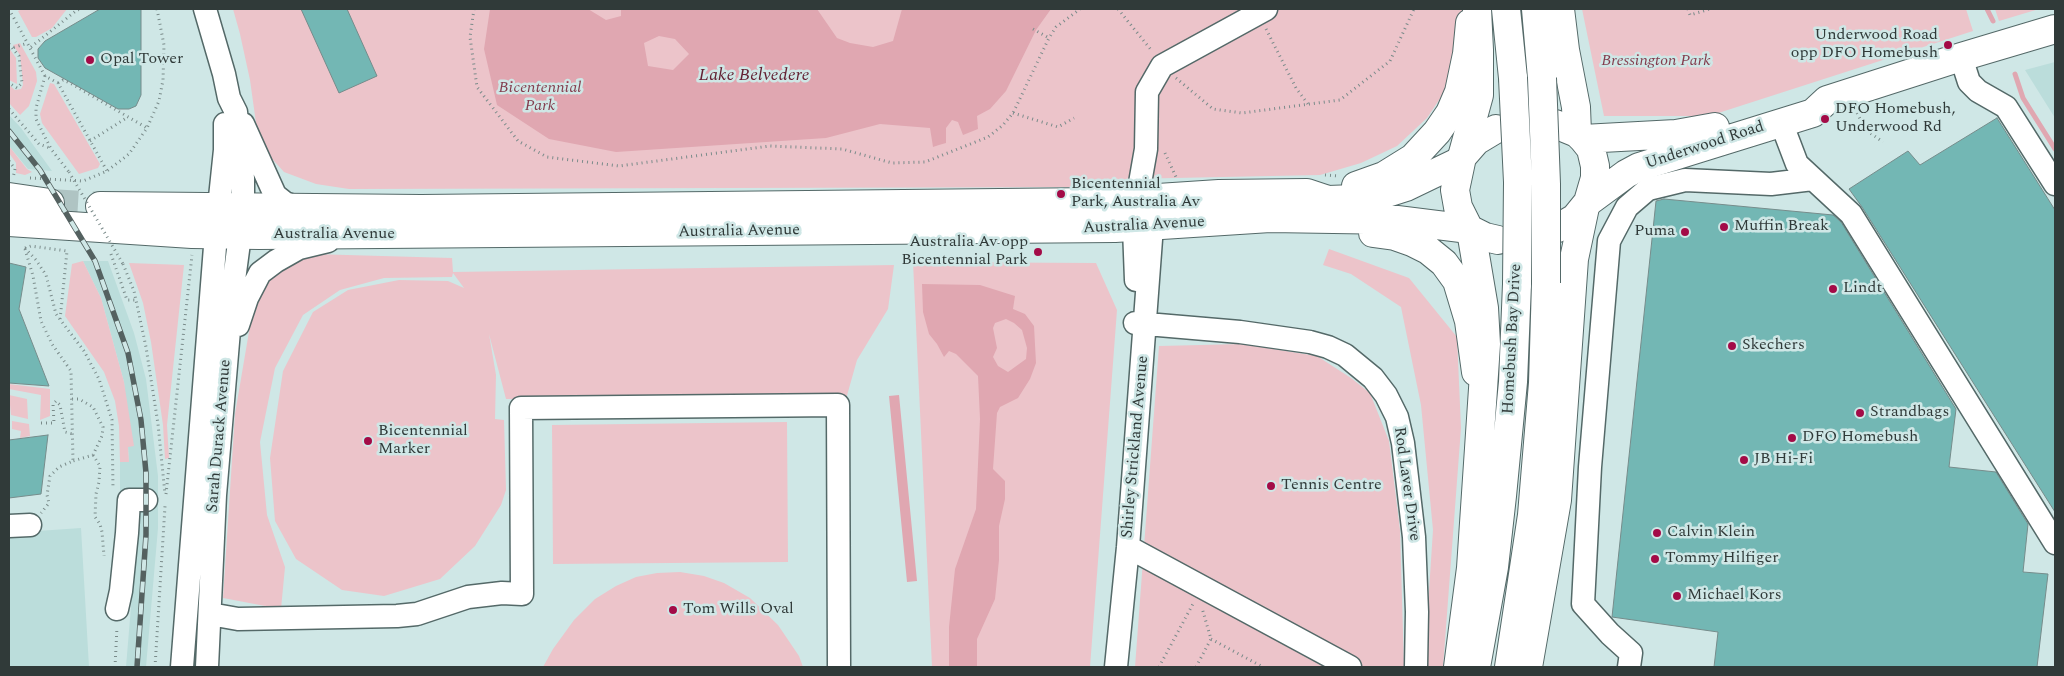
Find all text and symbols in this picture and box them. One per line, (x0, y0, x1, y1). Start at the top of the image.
place label: Underwood Road opp DFO Homebush (1791, 26, 1938, 64)
marker: Underwood Road opp DFO Homebush (1942, 39, 1954, 51)
place label: Opal Tower (100, 50, 183, 70)
park label: Bressington Park (1601, 52, 1711, 72)
marker: Opal Tower (84, 54, 96, 66)
water label: Lake Belvedere (698, 65, 810, 87)
park label: Bicentennial Park (499, 79, 581, 117)
place label: DFO Homebush, Underwood Rd (1835, 100, 1955, 138)
marker: DFO Homebush, Underwood Rd (1819, 113, 1831, 125)
street label: Underwood Road (1643, 118, 1767, 174)
place label: Bicentennial Park, Australia Av (1071, 175, 1200, 213)
marker: Bicentennial Park, Australia Av (1055, 188, 1067, 200)
street label: Australia Avenue (1083, 213, 1205, 239)
place label: Muffin Break (1734, 217, 1829, 237)
street label: Australia Avenue (678, 221, 800, 243)
marker: Muffin Break (1718, 221, 1730, 233)
place label: Puma (1634, 222, 1675, 242)
street label: Australia Avenue (273, 225, 395, 245)
marker: Puma (1679, 226, 1691, 238)
place label: Australia Av opp Bicentennial Park (901, 233, 1028, 271)
marker: Australia Av opp Bicentennial Park (1032, 246, 1044, 258)
street label: Homebush Bay Drive (1499, 263, 1527, 415)
place label: Lindt (1843, 279, 1882, 299)
marker: Lindt (1827, 283, 1839, 295)
place label: Skechers (1742, 336, 1805, 356)
marker: Skechers (1726, 340, 1738, 352)
street label: Shirley Strickland Avenue (1118, 355, 1154, 539)
street label: Sarah Durack Avenue (204, 359, 236, 513)
place label: Strandbags (1870, 403, 1949, 423)
marker: Strandbags (1854, 407, 1866, 419)
place label: Bicentennial Marker (378, 422, 468, 460)
street label: Rod Laver Drive (1388, 426, 1424, 542)
place label: DFO Homebush (1802, 428, 1918, 448)
marker: DFO Homebush (1786, 432, 1798, 444)
marker: Bicentennial Marker (362, 435, 374, 447)
place label: JB Hi-Fi (1754, 450, 1813, 470)
marker: JB Hi-Fi (1738, 454, 1750, 466)
place label: Tennis Centre (1281, 476, 1382, 496)
marker: Tennis Centre (1265, 480, 1277, 492)
place label: Calvin Klein (1667, 523, 1755, 543)
marker: Calvin Klein (1651, 527, 1663, 539)
place label: Tommy Hilfiger (1665, 549, 1778, 569)
marker: Tommy Hilfiger (1649, 553, 1661, 565)
place label: Michael Kors (1687, 586, 1782, 606)
marker: Michael Kors (1671, 590, 1683, 602)
place label: Tom Wills Oval (683, 600, 794, 620)
marker: Tom Wills Oval (667, 604, 679, 616)

